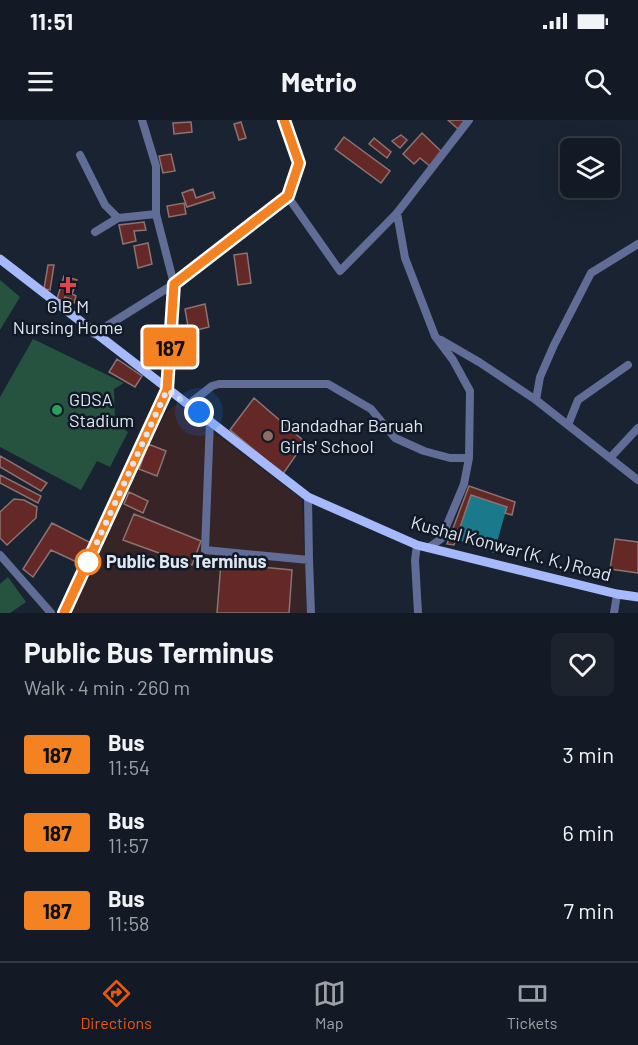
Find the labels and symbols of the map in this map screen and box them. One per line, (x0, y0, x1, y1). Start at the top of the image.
marker: G B M Nursing Home (59, 276, 77, 294)
place label: G B M Nursing Home (13, 295, 123, 338)
line badge: 187 (136, 328, 204, 366)
place label: GDSA Stadium (69, 388, 134, 431)
your location (184, 397, 214, 427)
marker: GDSA Stadium (50, 403, 64, 417)
place label: Dandadhar Baruah Girls' School (280, 414, 423, 457)
marker: Dandadhar Baruah Girls' School (261, 429, 275, 443)
street label: Kushal Konwar (K. K.) Road (409, 511, 614, 585)
marker: Public Bus Terminus (75, 549, 101, 575)
place label: Public Bus Terminus (106, 550, 267, 572)

